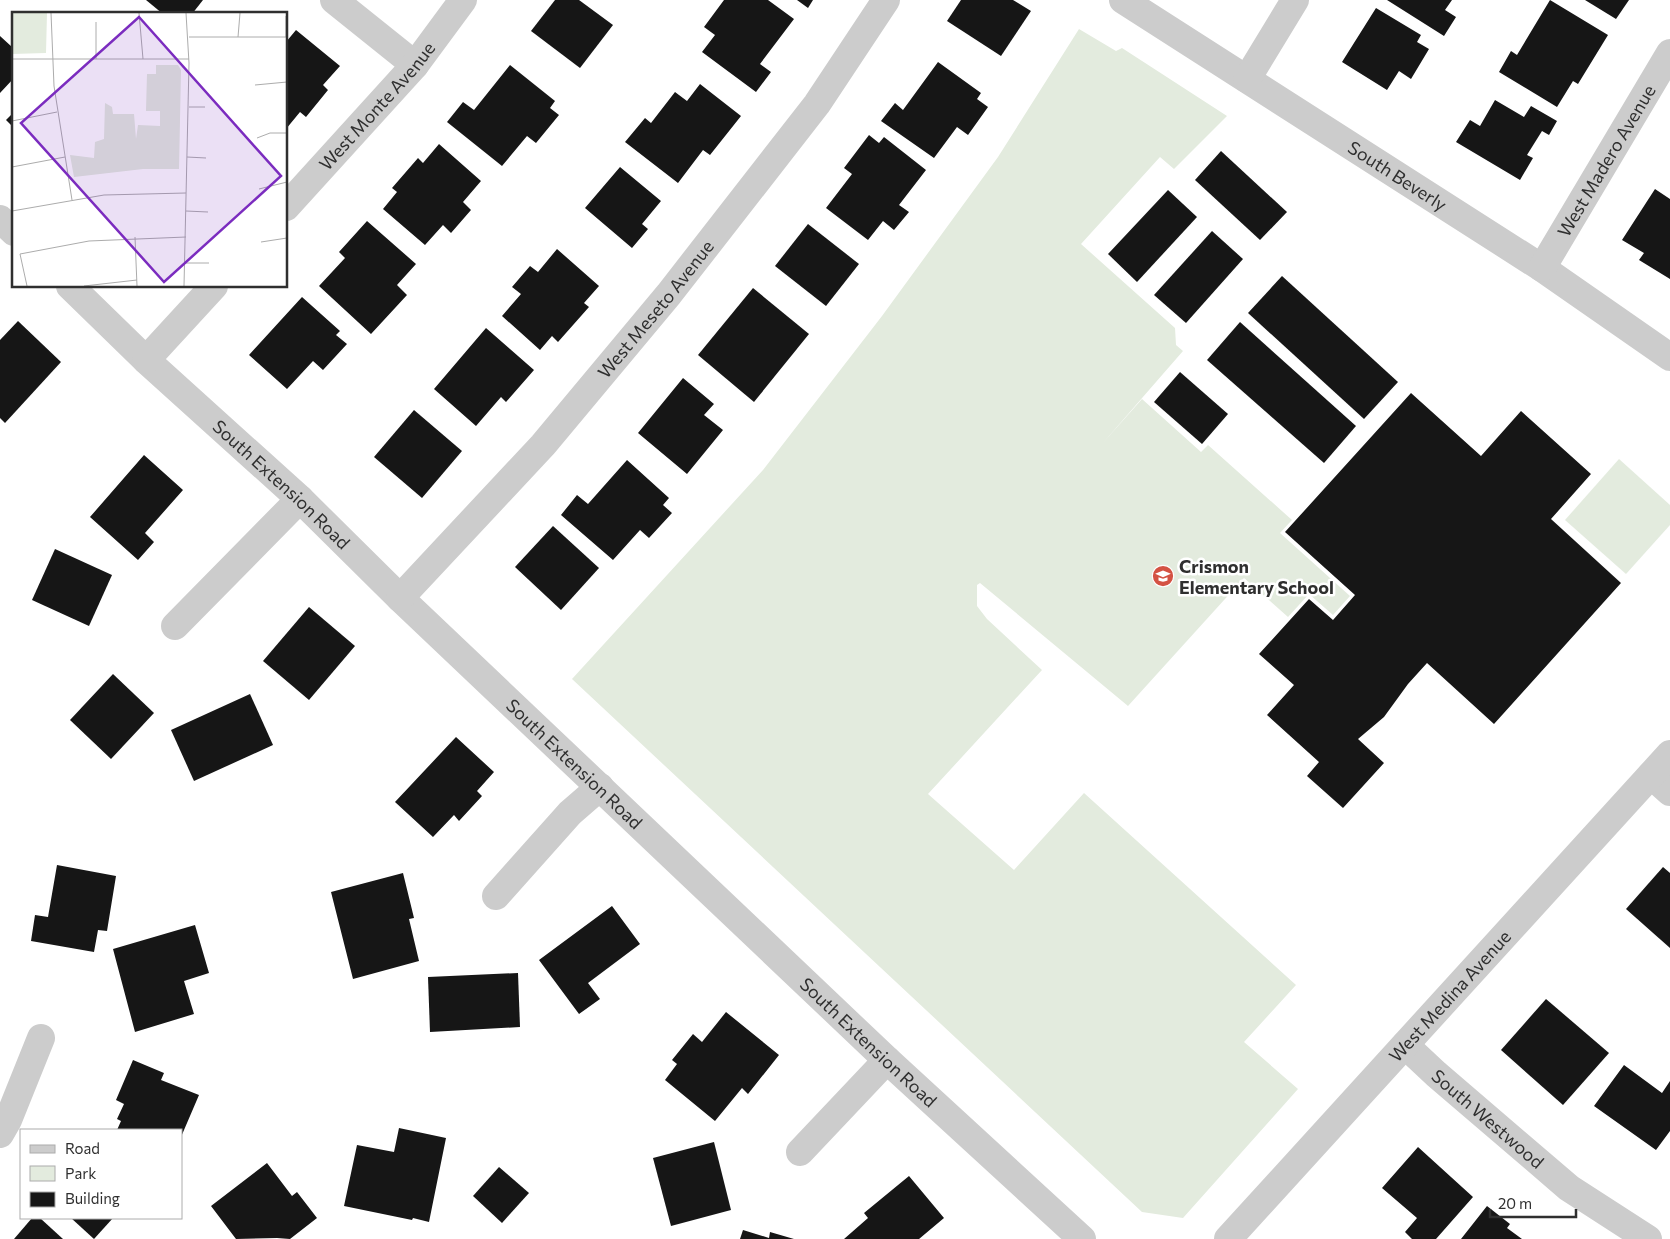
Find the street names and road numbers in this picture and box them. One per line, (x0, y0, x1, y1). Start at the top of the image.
street label: West Monte Avenue (314, 37, 439, 174)
street label: West Madero Avenue (1552, 81, 1660, 241)
street label: South Beverly (1344, 136, 1451, 215)
street label: West Meseto Avenue (593, 235, 718, 382)
street label: South Extension Road (209, 415, 355, 553)
street label: South Extension Road (502, 694, 647, 833)
street label: West Medina Avenue (1384, 925, 1515, 1066)
street label: South Extension Road (796, 973, 942, 1111)
street label: South Westwood (1427, 1064, 1549, 1173)

